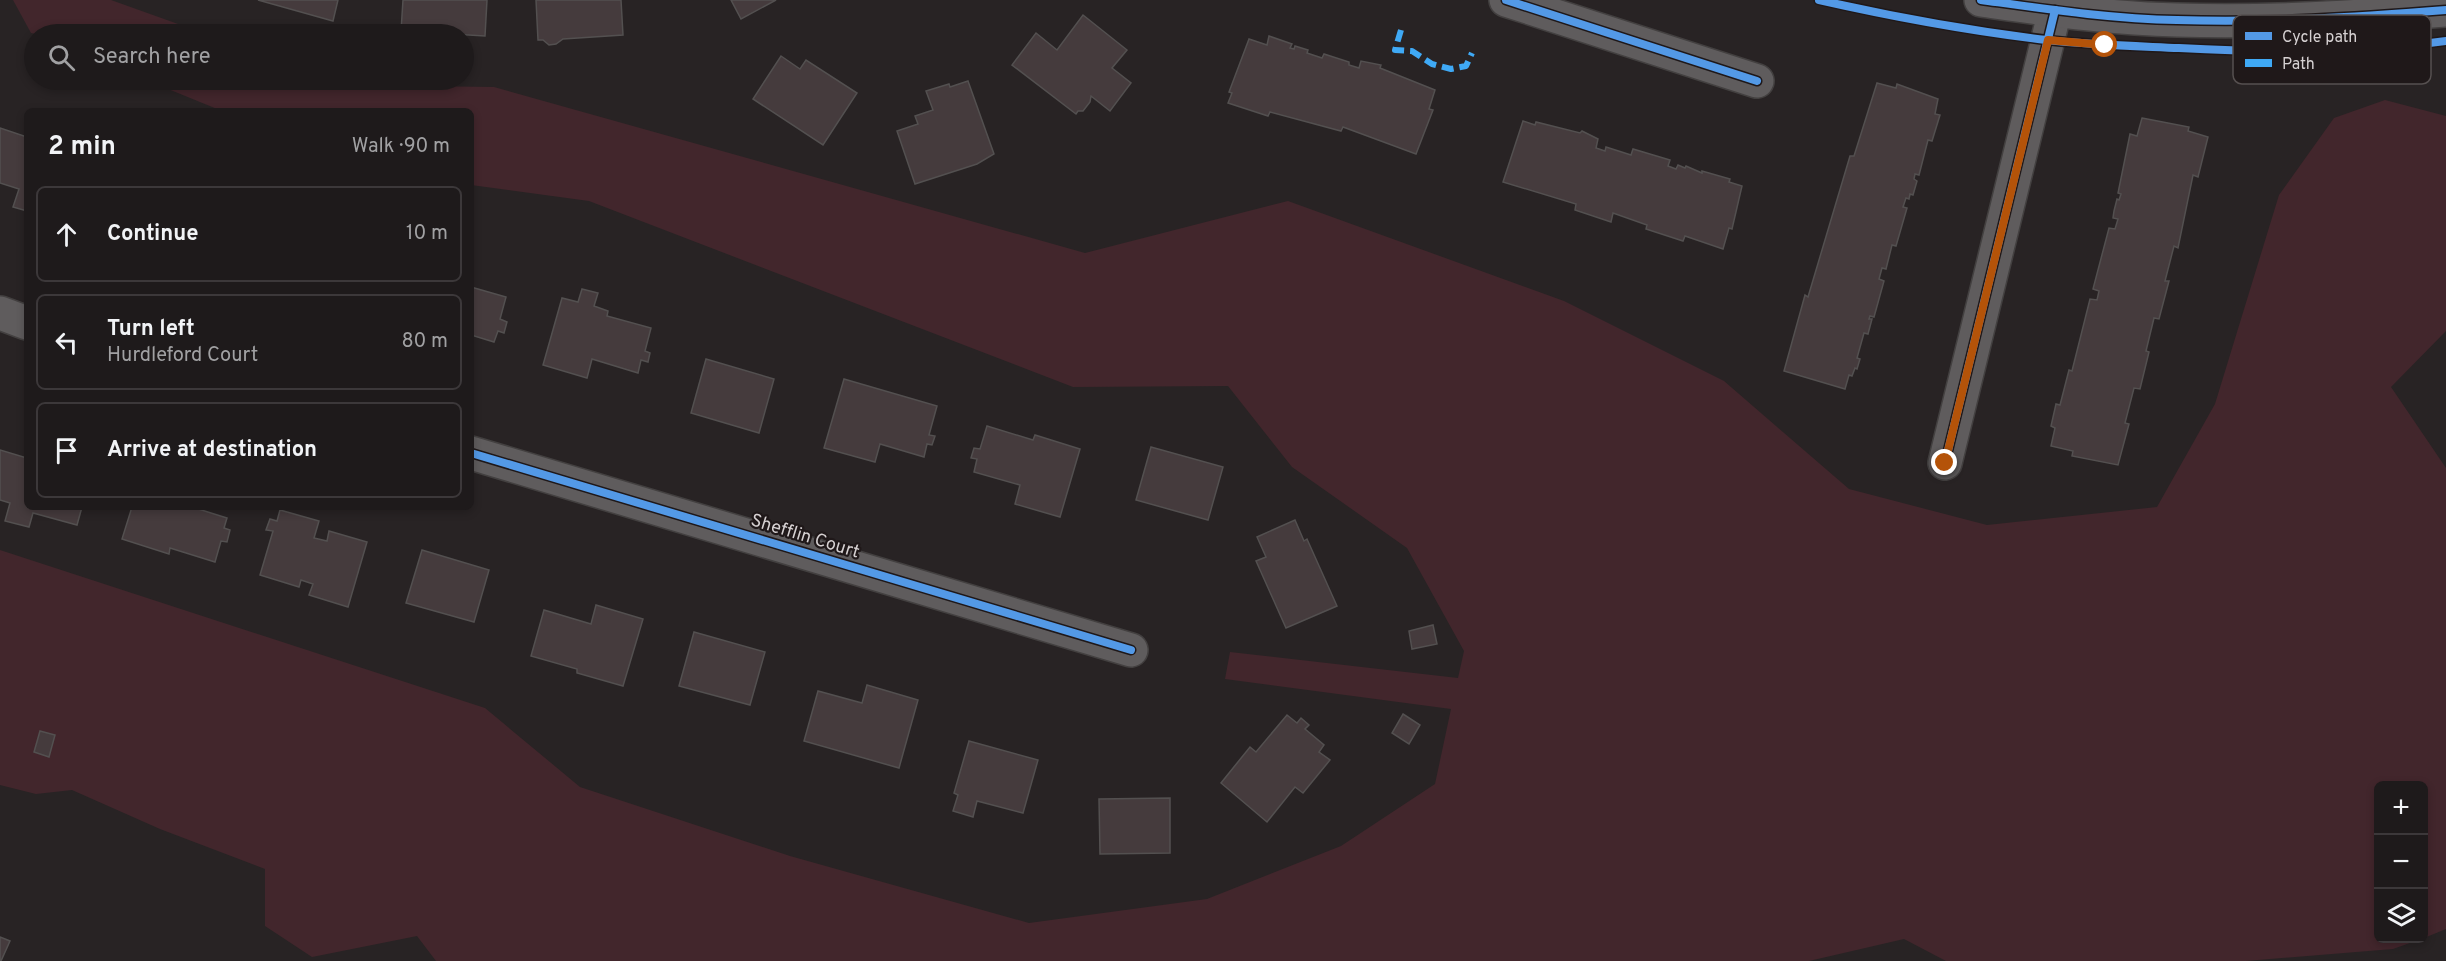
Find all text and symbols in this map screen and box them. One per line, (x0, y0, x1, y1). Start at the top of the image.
legend (2233, 15, 2431, 84)
search box (24, 24, 474, 90)
text: Cycle path (2282, 28, 2357, 48)
route start (2091, 31, 2117, 57)
icon: search (45, 41, 78, 74)
text: Search here (93, 44, 211, 71)
text: Path (2282, 55, 2315, 75)
text: 2 min (48, 131, 116, 164)
text: Walk · 90 m (352, 134, 450, 160)
icon: ahead (50, 218, 83, 251)
text: Continue (107, 221, 198, 248)
text: 10 m (406, 221, 448, 247)
text: Turn left (107, 316, 195, 343)
icon: left (50, 326, 83, 359)
text: 80 m (402, 329, 448, 355)
text: Hurdleford Court (107, 343, 258, 369)
icon: arrive (50, 434, 83, 467)
text: Arrive at destination (107, 437, 317, 464)
route end (1931, 449, 1957, 475)
street label: Shefflin Court (748, 510, 862, 564)
map controls (2374, 781, 2428, 943)
button: + (2374, 781, 2428, 835)
button: − (2374, 835, 2428, 889)
button: layers (2374, 889, 2428, 943)

